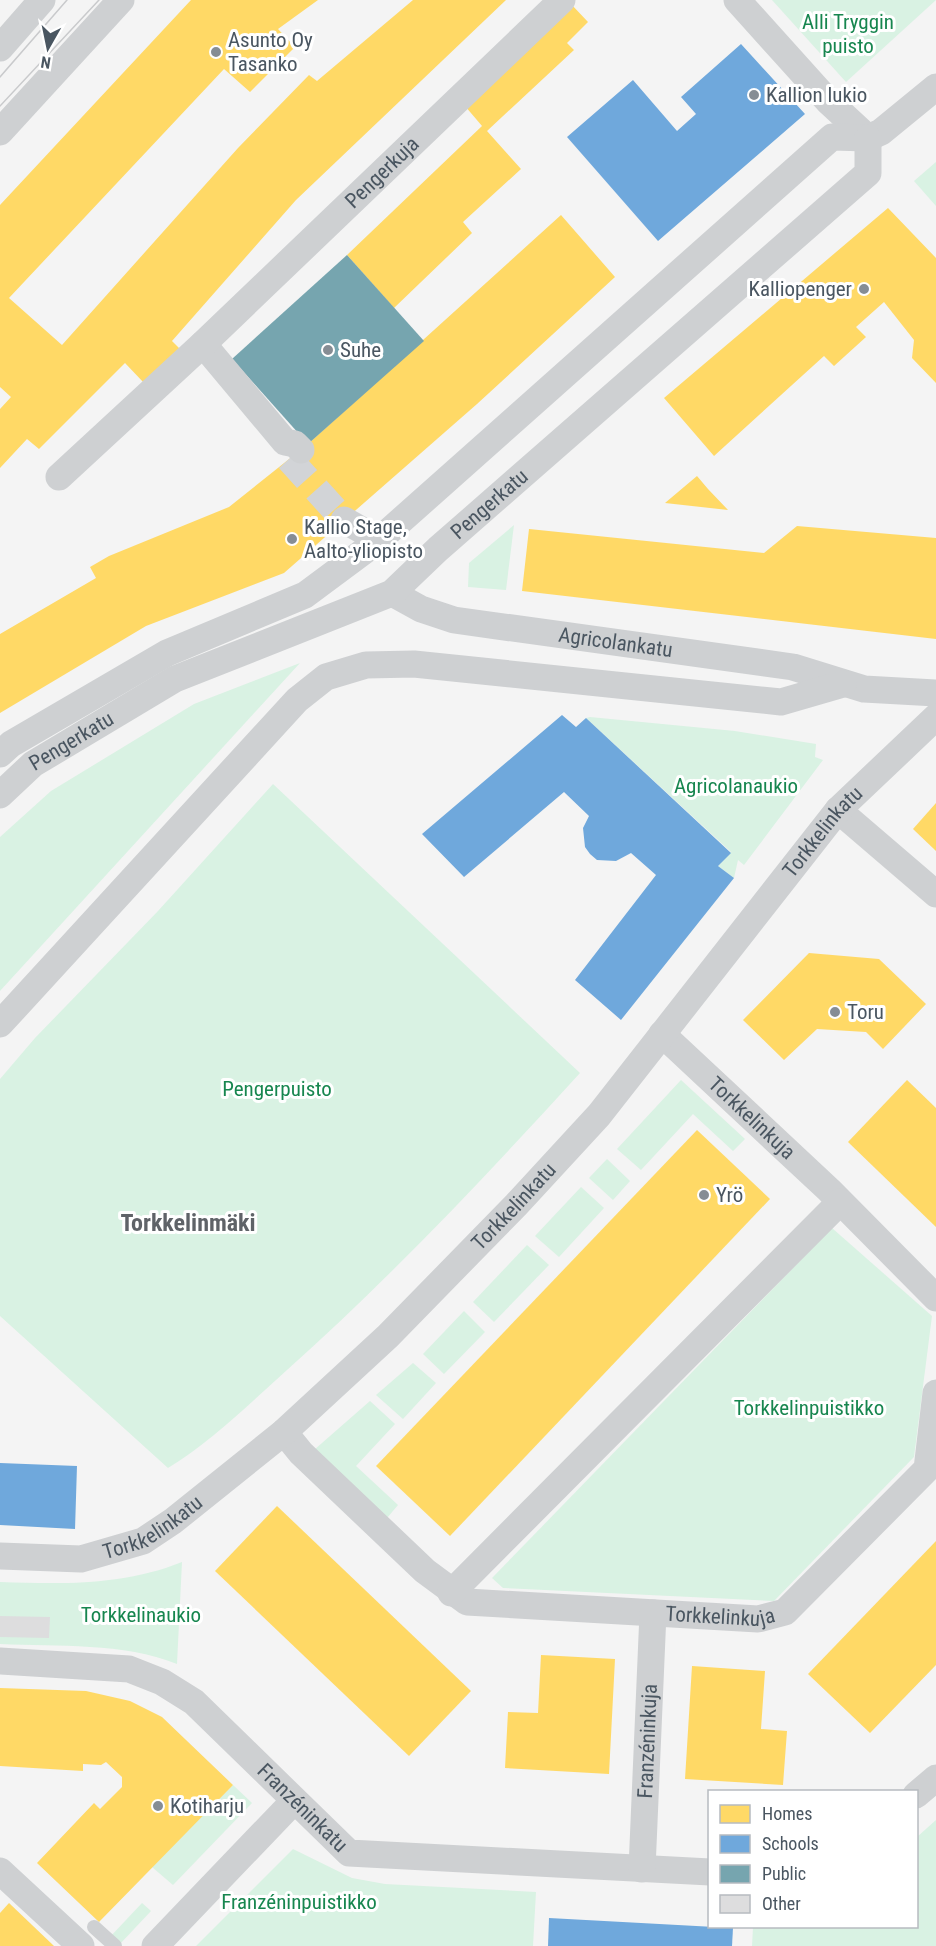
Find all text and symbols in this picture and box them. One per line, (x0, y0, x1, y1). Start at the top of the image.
park label: Alli Tryggin puisto (802, 10, 894, 58)
north arrow (18, 18, 78, 78)
place label: Asunto Oy Tasanko (228, 28, 313, 76)
marker: Asunto Oy Tasanko (209, 45, 223, 59)
text: N (39, 52, 52, 72)
place label: Kallion lukio (766, 83, 867, 107)
marker: Kallion lukio (747, 88, 761, 102)
street label: Pengerkuja (340, 132, 424, 213)
place label: Kalliopenger (749, 277, 852, 301)
marker: Kalliopenger (857, 282, 871, 296)
place label: Suhe (340, 338, 381, 362)
marker: Suhe (321, 343, 335, 357)
street label: Pengerkatu (446, 464, 533, 544)
place label: Kallio Stage, Aalto-yliopisto (304, 515, 423, 563)
marker: Kallio Stage, Aalto-yliopisto (285, 532, 299, 546)
street label: Agricolankatu (557, 623, 674, 662)
street label: Pengerkatu (25, 707, 118, 775)
park label: Agricolanaukio (674, 774, 798, 798)
street label: Torkkelinkatu (778, 781, 867, 882)
place label: Toru (847, 1000, 884, 1024)
marker: Toru (828, 1005, 842, 1019)
street label: Torkkelinkuja (704, 1072, 800, 1164)
park label: Pengerpuisto (222, 1077, 332, 1101)
street label: Torkkelinkatu (467, 1158, 561, 1255)
place label: Yrö (716, 1183, 743, 1207)
marker: Yrö (697, 1188, 711, 1202)
district label: Torkkelinmäki (120, 1209, 256, 1237)
park label: Torkkelinpuistikko (734, 1396, 884, 1420)
street label: Torkkelinkatu (100, 1490, 207, 1564)
street label: Torkkelinkuja (665, 1602, 777, 1631)
park label: Torkkelinaukio (81, 1603, 201, 1627)
street label: Franzéninkuja (633, 1683, 662, 1799)
street label: Franzéninkatu (253, 1759, 352, 1857)
legend (708, 1790, 918, 1928)
place label: Kotiharju (170, 1794, 244, 1818)
marker: Kotiharju (151, 1799, 165, 1813)
text: Homes (762, 1803, 812, 1824)
text: Schools (762, 1833, 819, 1854)
text: Public (762, 1863, 806, 1884)
park label: Franzéninpuistikko (221, 1890, 377, 1914)
text: Other (762, 1893, 801, 1914)

